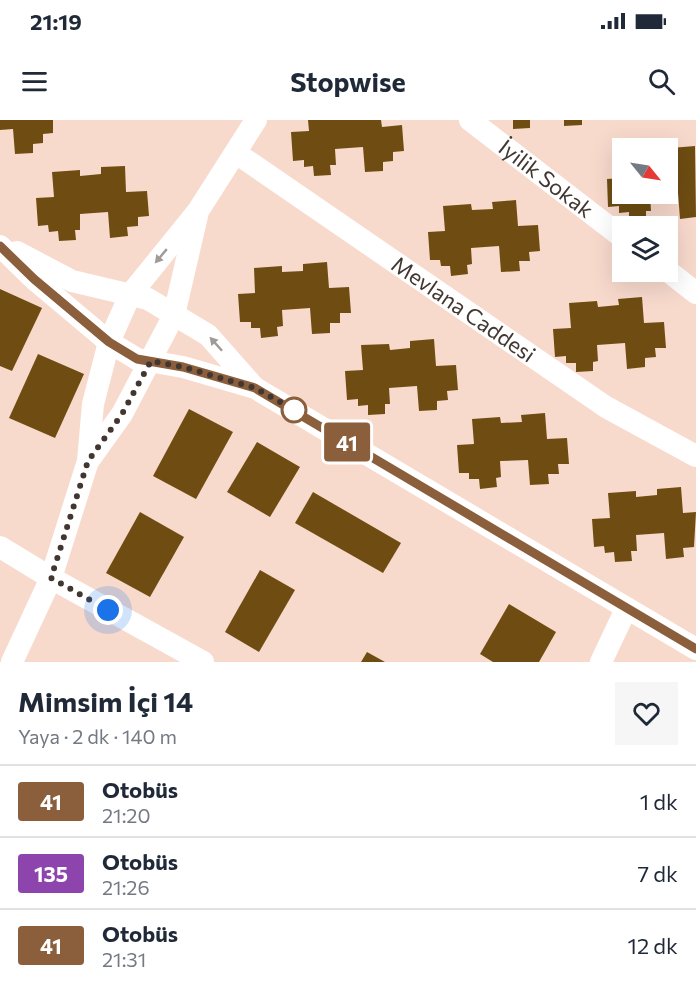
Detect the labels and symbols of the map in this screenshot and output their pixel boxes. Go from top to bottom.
street label: İyilik Sokak [494,133,599,223]
north arrow [612,138,678,204]
one-way arrow [155,248,168,264]
street label: Mevlana Caddesi [387,250,541,368]
one-way arrow [209,337,223,352]
unlabelled marker [281,397,307,423]
line badge: 41 [320,422,374,462]
your location [93,595,123,625]

